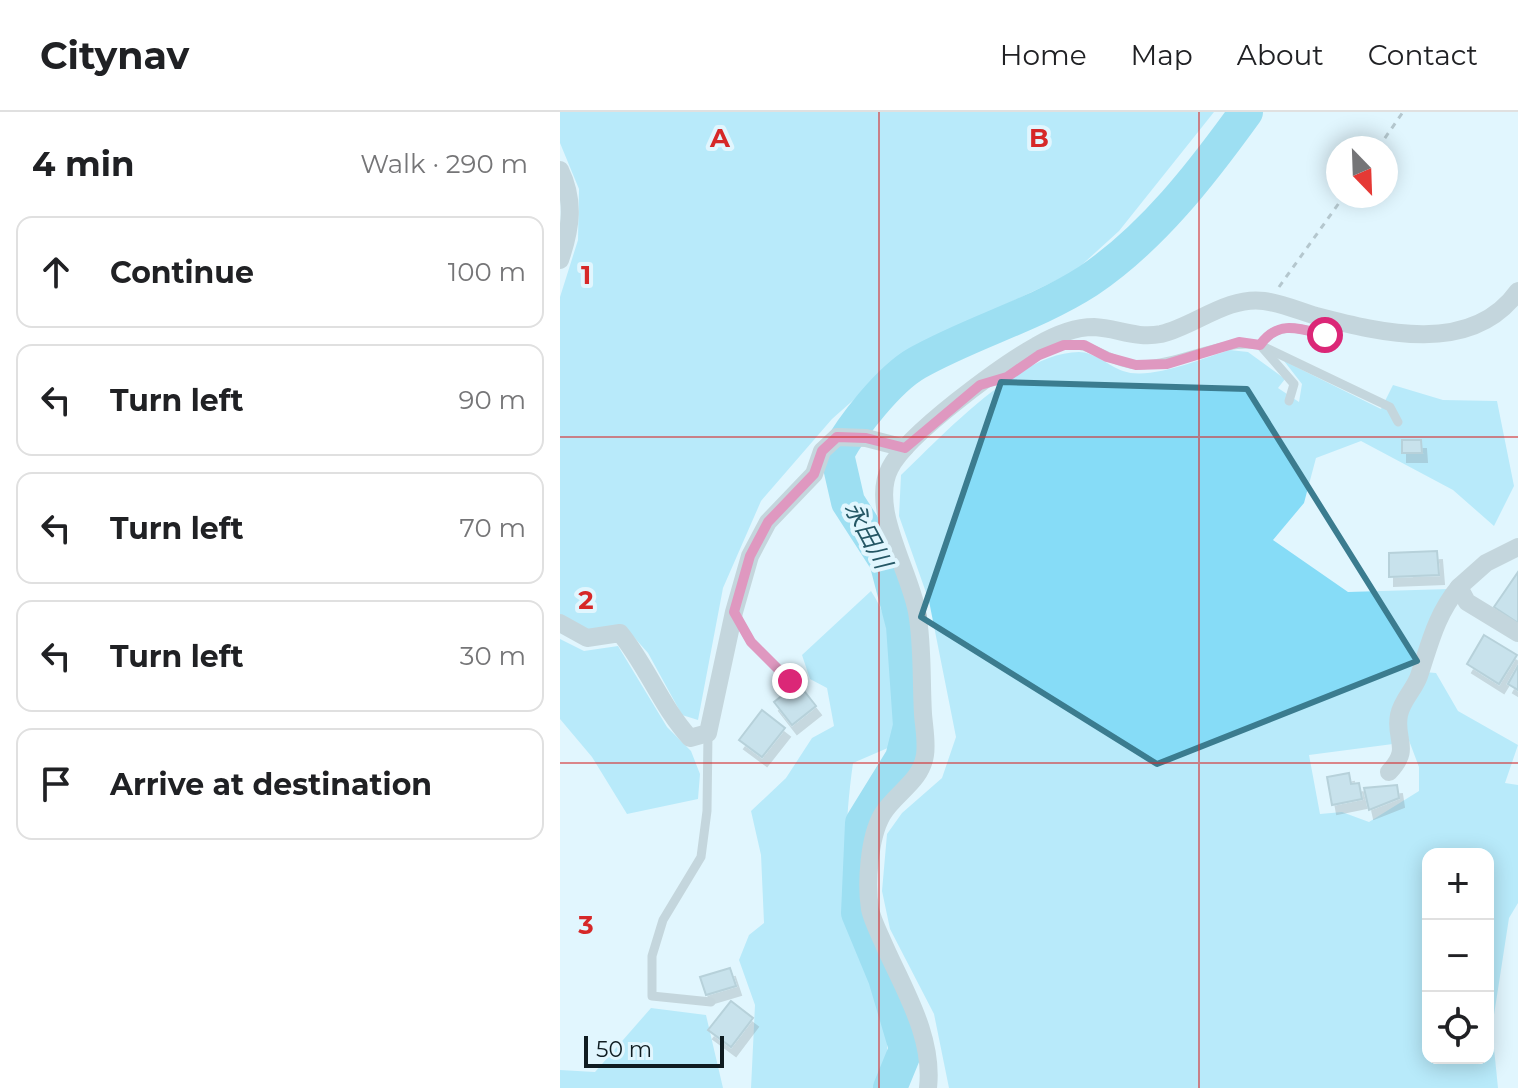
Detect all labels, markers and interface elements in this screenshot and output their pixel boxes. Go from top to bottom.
text: Citynav [40,32,189,79]
text: Home [1000,38,1087,72]
text: Map [1131,38,1193,72]
text: About [1237,38,1324,72]
text: Contact [1368,38,1478,72]
text: A [709,122,731,154]
text: B [1029,122,1049,154]
north arrow [1326,136,1398,208]
text: 4 min [32,143,134,185]
text: Walk · 290 m [360,148,528,180]
icon: ahead [34,250,78,294]
text: Continue [110,254,254,291]
text: 100 m [448,256,526,288]
text: 1 [581,259,591,291]
route start [1307,317,1343,353]
icon: left [34,378,78,422]
text: Turn left [110,382,243,419]
text: 90 m [459,384,526,416]
water label: 永田川 [839,496,900,576]
icon: left [34,506,78,550]
text: Turn left [110,510,243,547]
text: 70 m [460,512,526,544]
text: 2 [578,584,594,616]
icon: left [34,634,78,678]
text: Turn left [110,638,243,675]
text: 30 m [460,640,526,672]
route end [772,663,808,699]
icon: arrive [34,762,78,806]
text: Arrive at destination [110,766,432,803]
map controls [1422,848,1494,1064]
button: + [1422,848,1494,920]
text: 3 [577,909,594,941]
button: − [1422,920,1494,992]
button: locate [1422,992,1494,1064]
scale bar [584,1032,724,1068]
text: 50 m [596,1036,652,1063]

